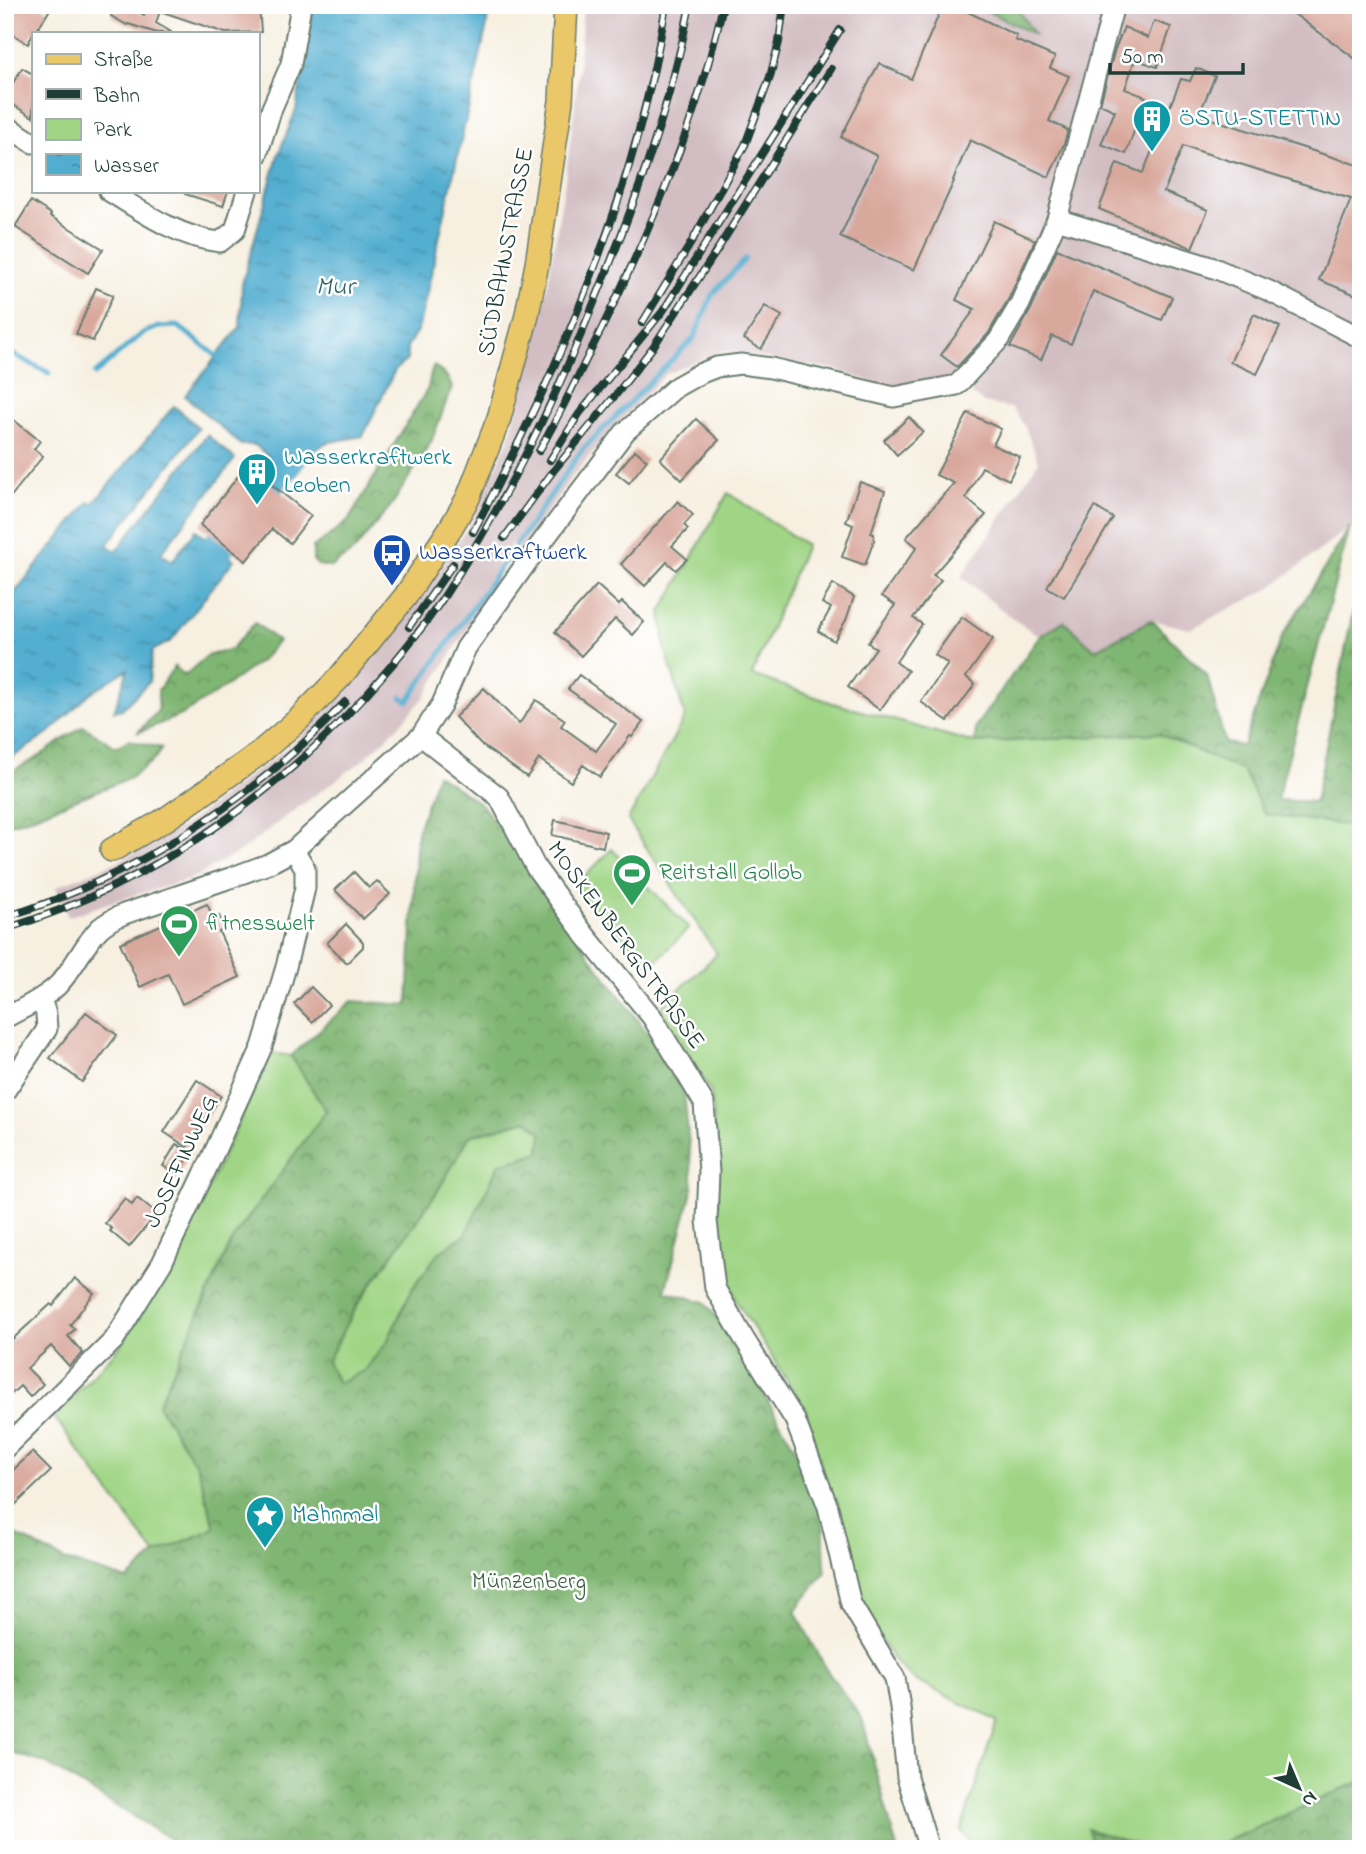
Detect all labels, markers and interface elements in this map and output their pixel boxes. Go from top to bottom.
legend [32,32,259,192]
scale bar [1110,32,1244,76]
text: 50 m [1121,43,1164,73]
text: Straße [94,46,153,76]
text: Bahn [93,82,140,112]
building icon: ÖSTU-STETTIN [1131,98,1173,153]
place label: ÖSTU-STETTIN [1179,102,1341,137]
text: Park [94,116,133,146]
street label: SÜDBAHNSTRASSE [470,145,544,359]
text: Wasser [94,152,159,182]
water label: Mur [316,269,357,307]
place label: Wasserkraftwerk Leoben [284,441,452,504]
building icon: Wasserkraftwerk Leoben [236,451,278,506]
bus stop icon: Wasserkraftwerk [371,532,413,587]
place label: Wasserkraftwerk [419,536,587,571]
street label: MOSKENBERGSTRASSE [537,835,713,1057]
sports icon: Reitstall Gollob [611,852,653,907]
place label: Reitstall Gollob [659,856,802,891]
sports icon: fitnesswelt [158,903,200,958]
place label: fitnesswelt [206,907,315,942]
street label: JOSEFINWEG [136,1090,228,1234]
place icon: Mahnmal [244,1494,286,1549]
place label: Mahnmal [292,1498,378,1533]
park label: Münzenberg [472,1565,586,1600]
north arrow [1264,1752,1334,1822]
text: N [1295,1784,1323,1813]

